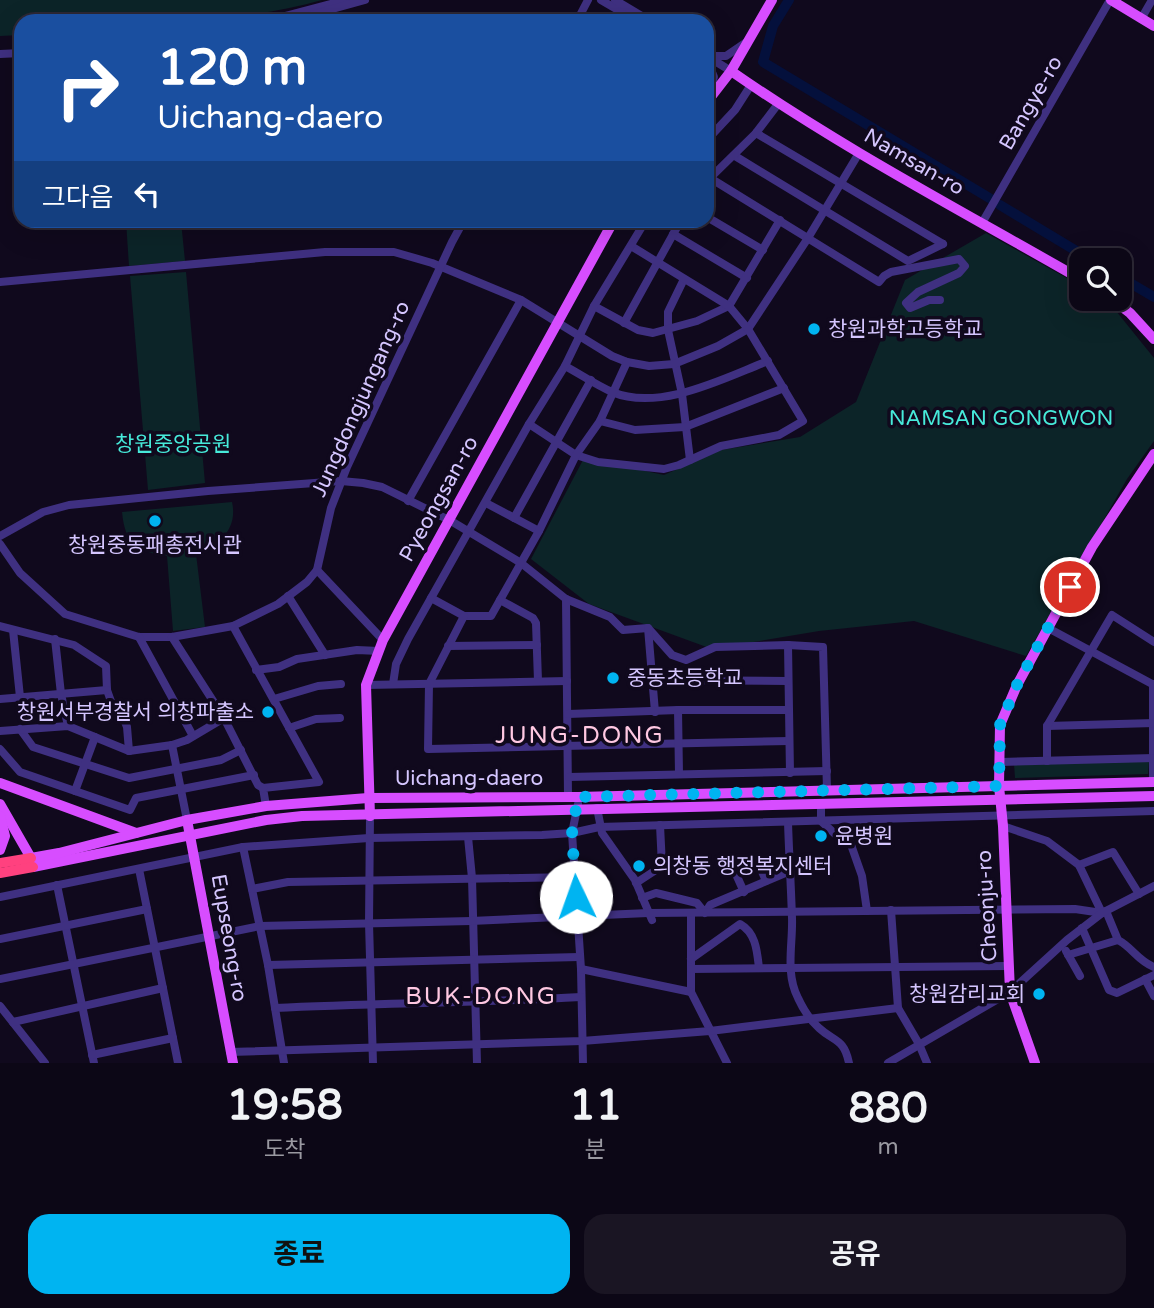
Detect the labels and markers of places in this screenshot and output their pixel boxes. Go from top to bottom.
place label: 창원과학고등학교 [828,317,983,342]
marker: 창원과학고등학교 [806,321,822,337]
marker: 창원중동패총전시관 [147,513,163,529]
place label: 창원중동패총전시관 [68,533,242,558]
pin [1040,557,1100,617]
place label: 중동초등학교 [627,666,743,691]
marker: 중동초등학교 [605,670,621,686]
place label: 창원서부경찰서 의창파출소 [17,700,254,725]
marker: 창원서부경찰서 의창파출소 [260,704,276,720]
place label: 윤병원 [835,824,893,849]
marker: 윤병원 [813,828,829,844]
place label: 의창동 행정복지센터 [653,854,832,879]
marker: 의창동 행정복지센터 [631,858,647,874]
place label: 창원감리교회 [909,982,1025,1007]
marker: 창원감리교회 [1031,986,1047,1002]

